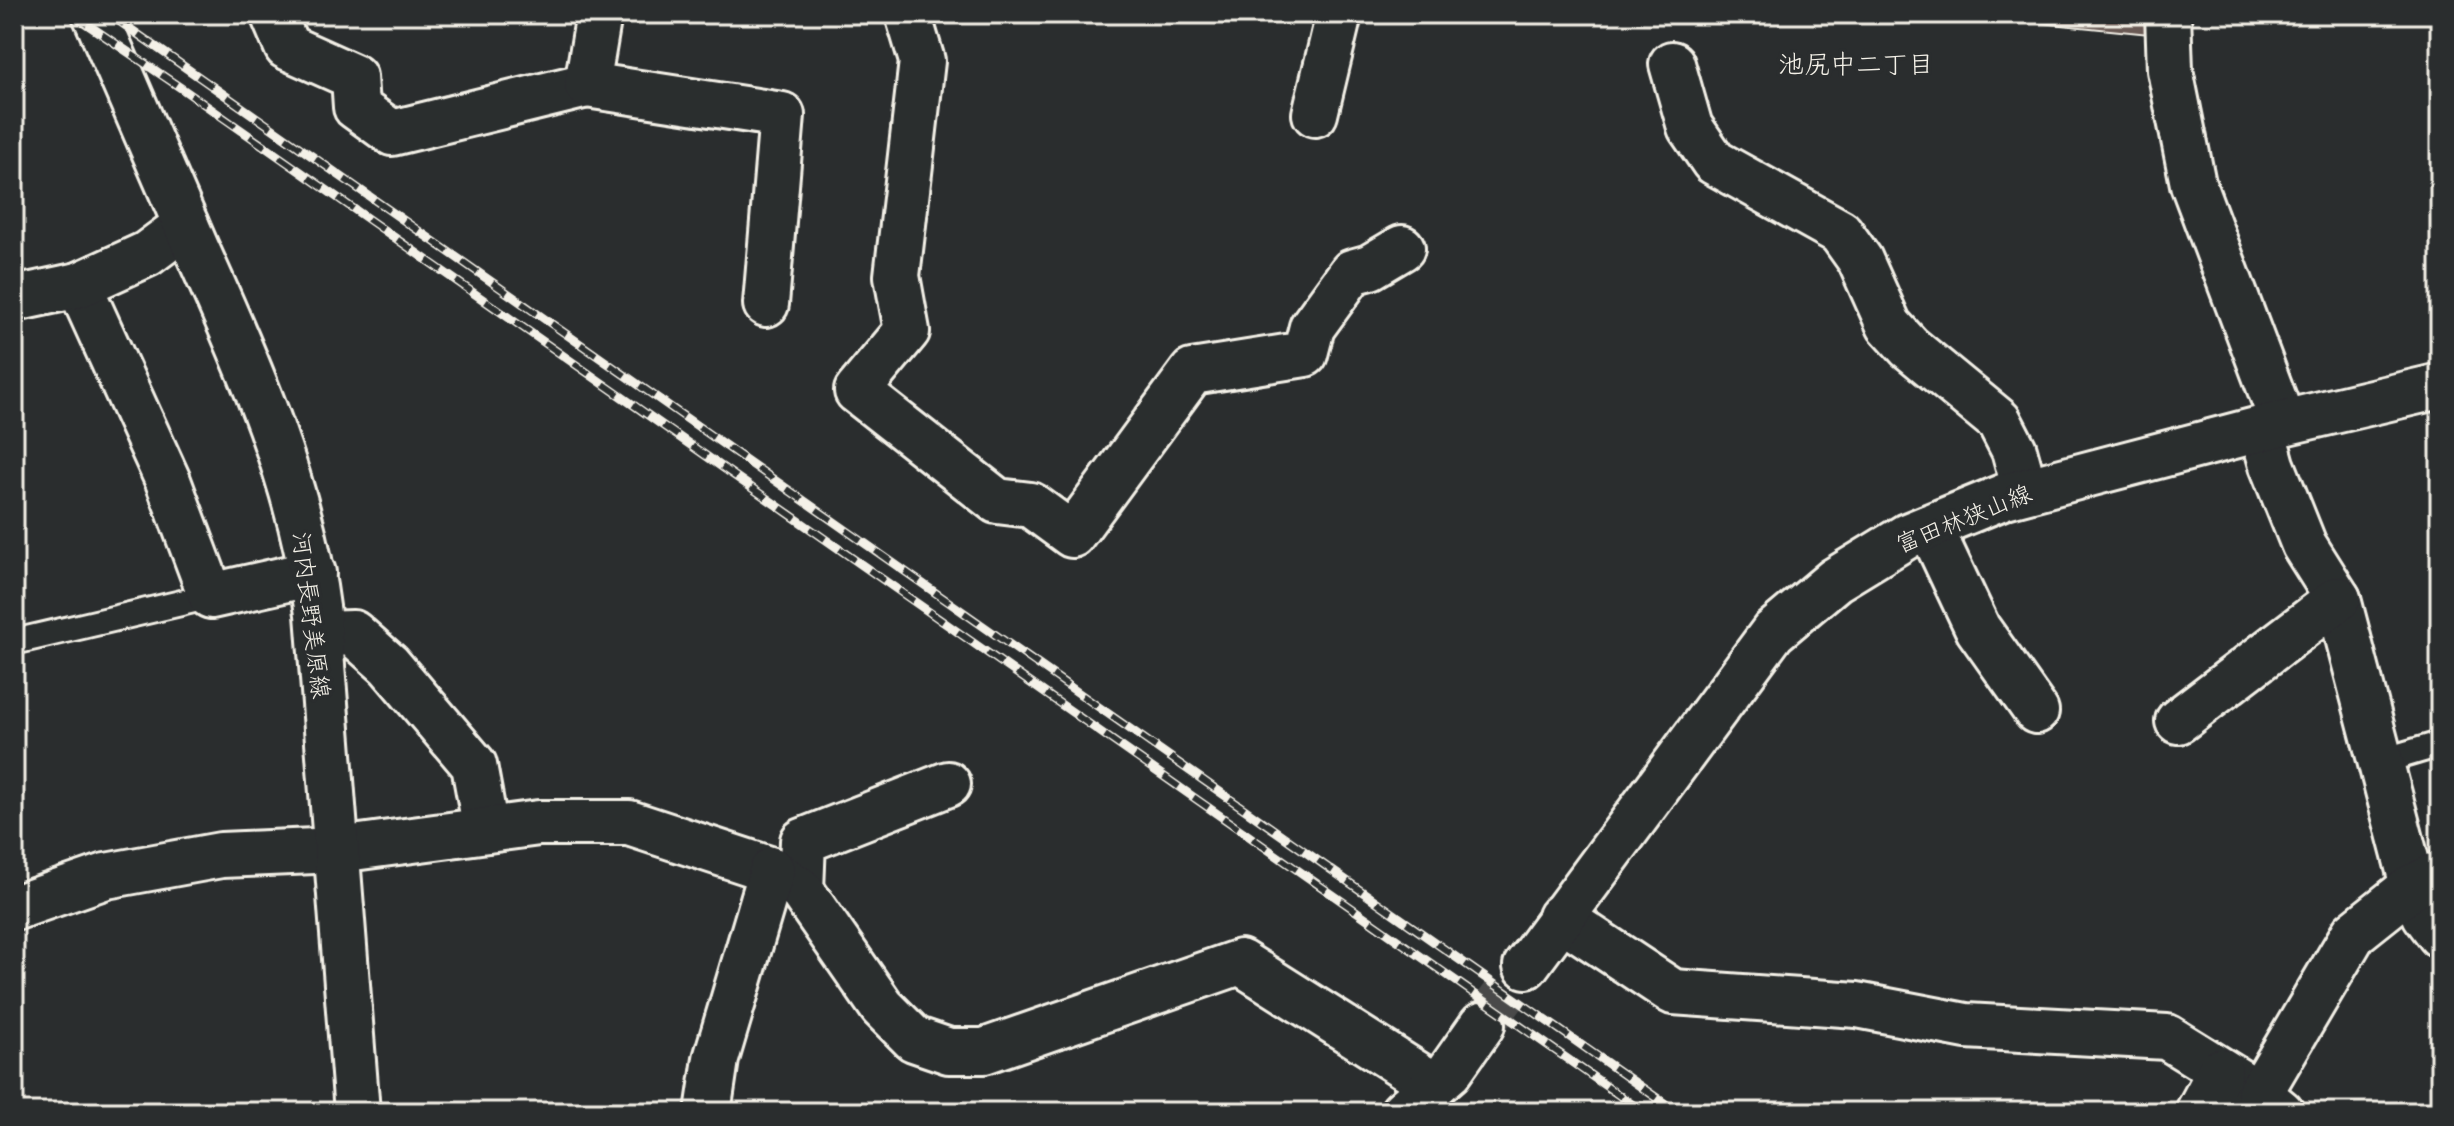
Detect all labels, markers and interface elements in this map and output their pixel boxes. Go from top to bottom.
district label: 池尻中二丁目 [1778,43,1934,82]
street label: 富田林狭山線 [1889,473,2037,561]
street label: 河内長野美原線 [285,529,341,701]

